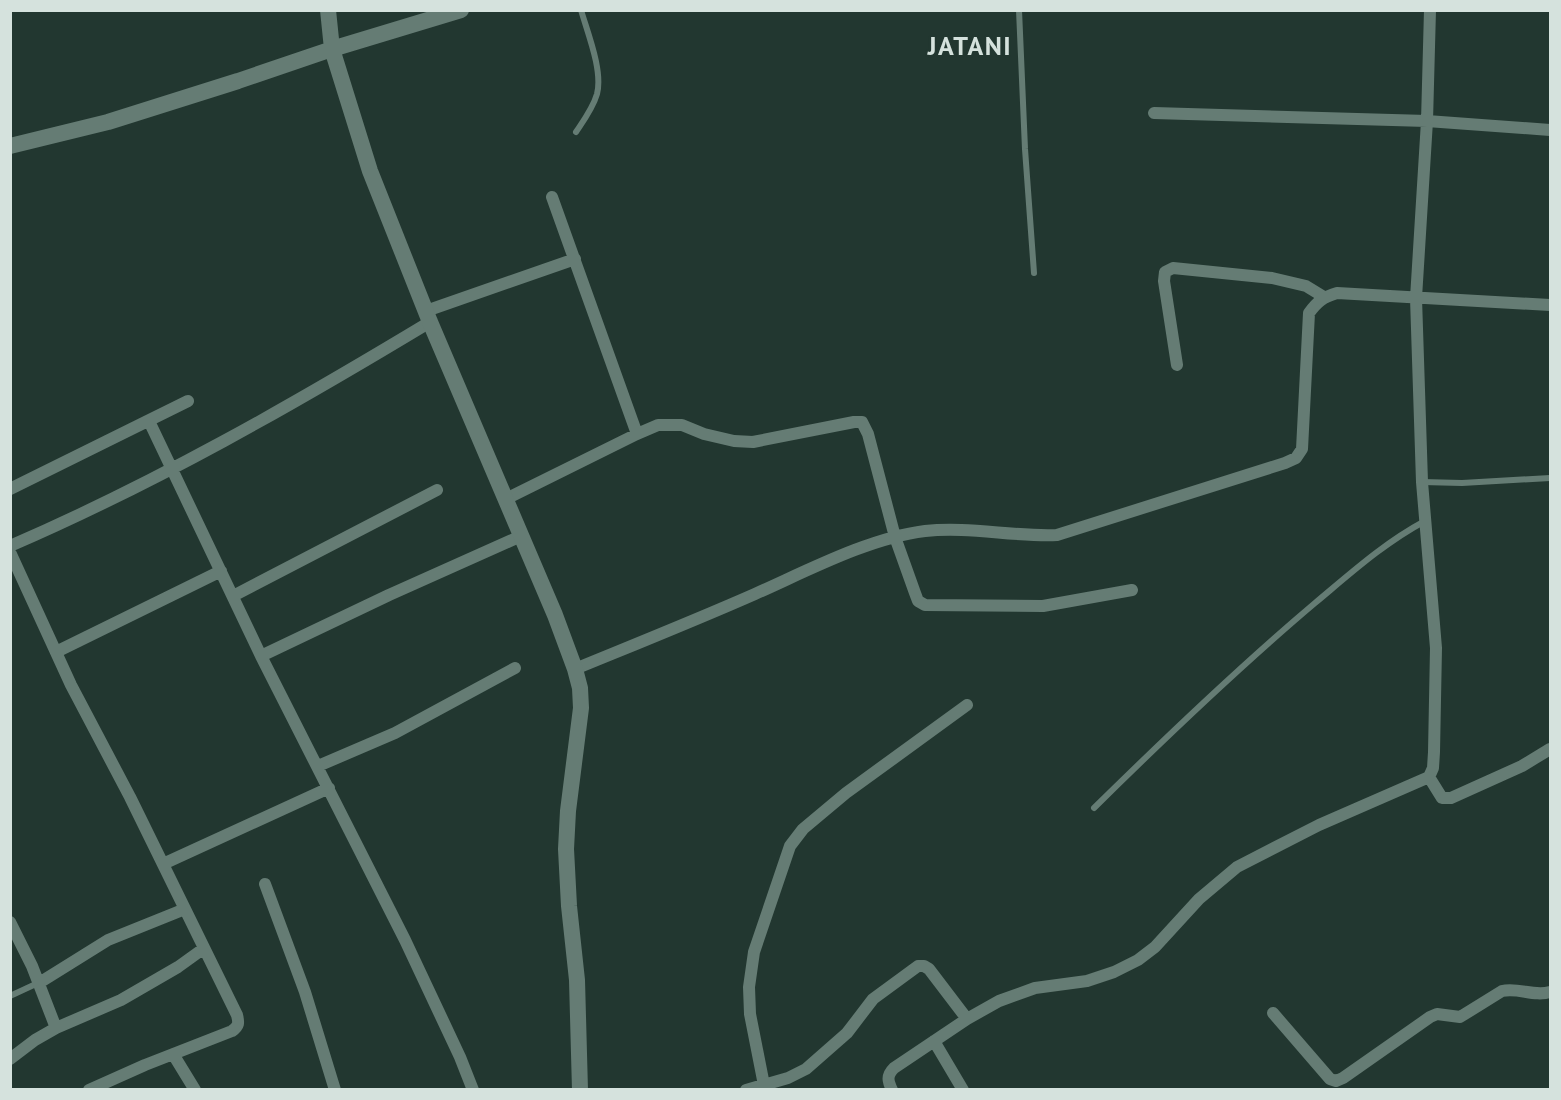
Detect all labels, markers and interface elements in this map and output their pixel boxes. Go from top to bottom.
district label: JATANI [927,29,1012,62]

